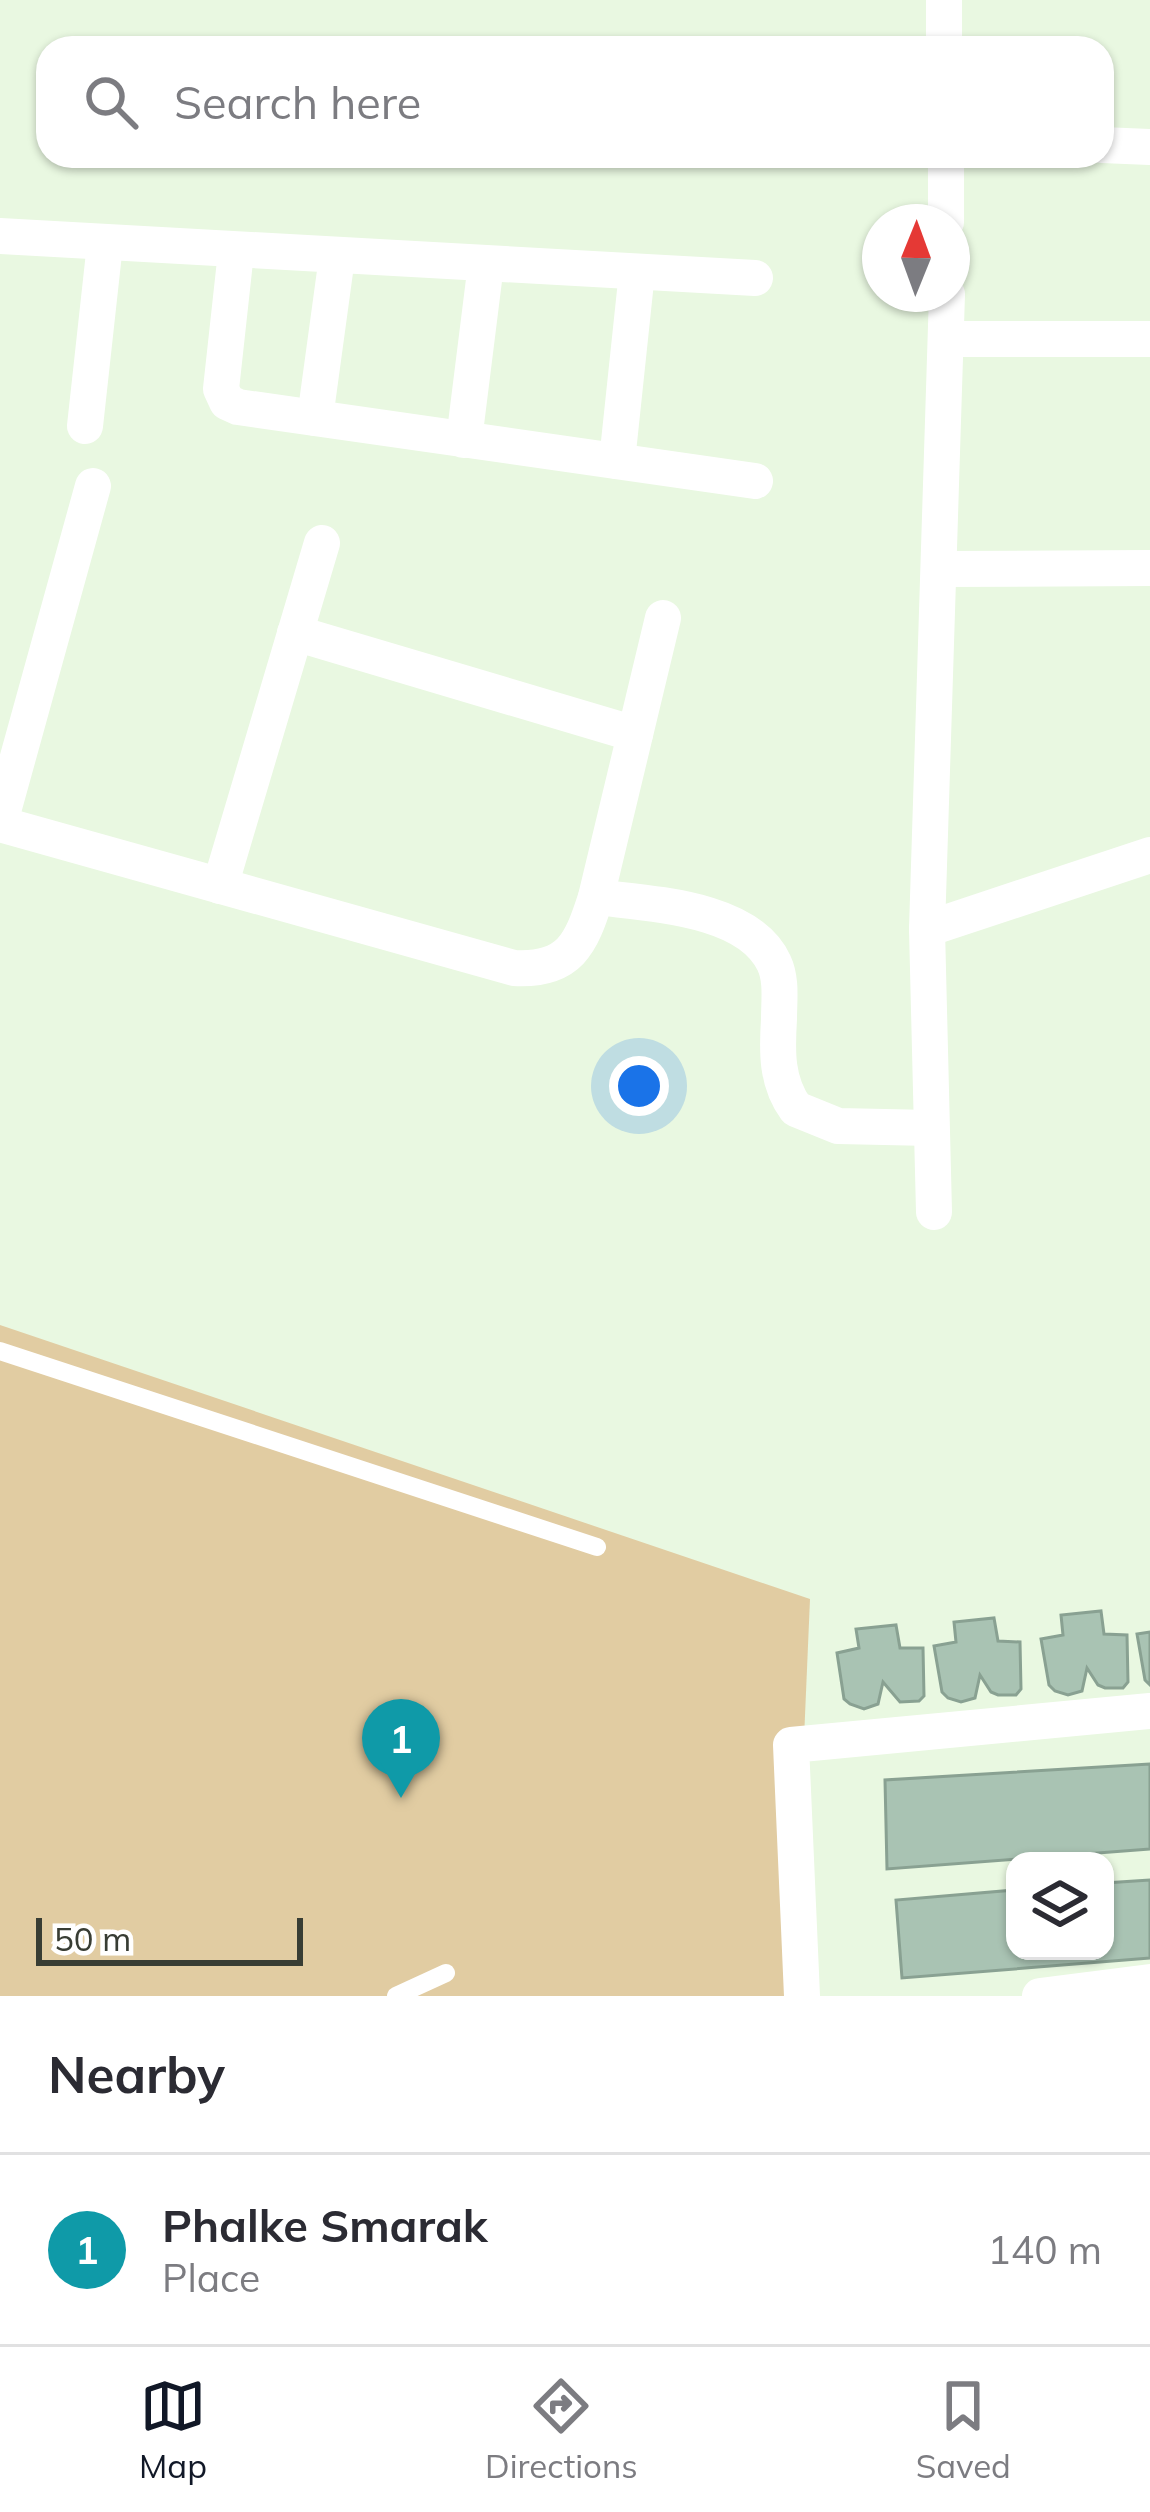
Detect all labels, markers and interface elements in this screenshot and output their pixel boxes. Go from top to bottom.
search box [36,36,1114,168]
icon: search [78,69,144,135]
text: Search here [174,74,421,130]
north arrow [862,204,970,312]
your location [609,1056,669,1116]
pin: 1 [362,1699,440,1798]
map controls [1006,1852,1114,1960]
button: layers [1006,1852,1114,1960]
scale bar [36,1912,303,1965]
text: 50 m [54,1918,131,1959]
text: Nearby [48,2042,225,2106]
text: Phalke Smarak [162,2197,488,2253]
text: 1 [75,2225,99,2274]
text: 140 m [987,2225,1102,2274]
text: Place [162,2253,260,2302]
tab: Map [139,2373,207,2486]
tab: Directions [485,2373,638,2486]
tab: Saved [916,2373,1011,2486]

